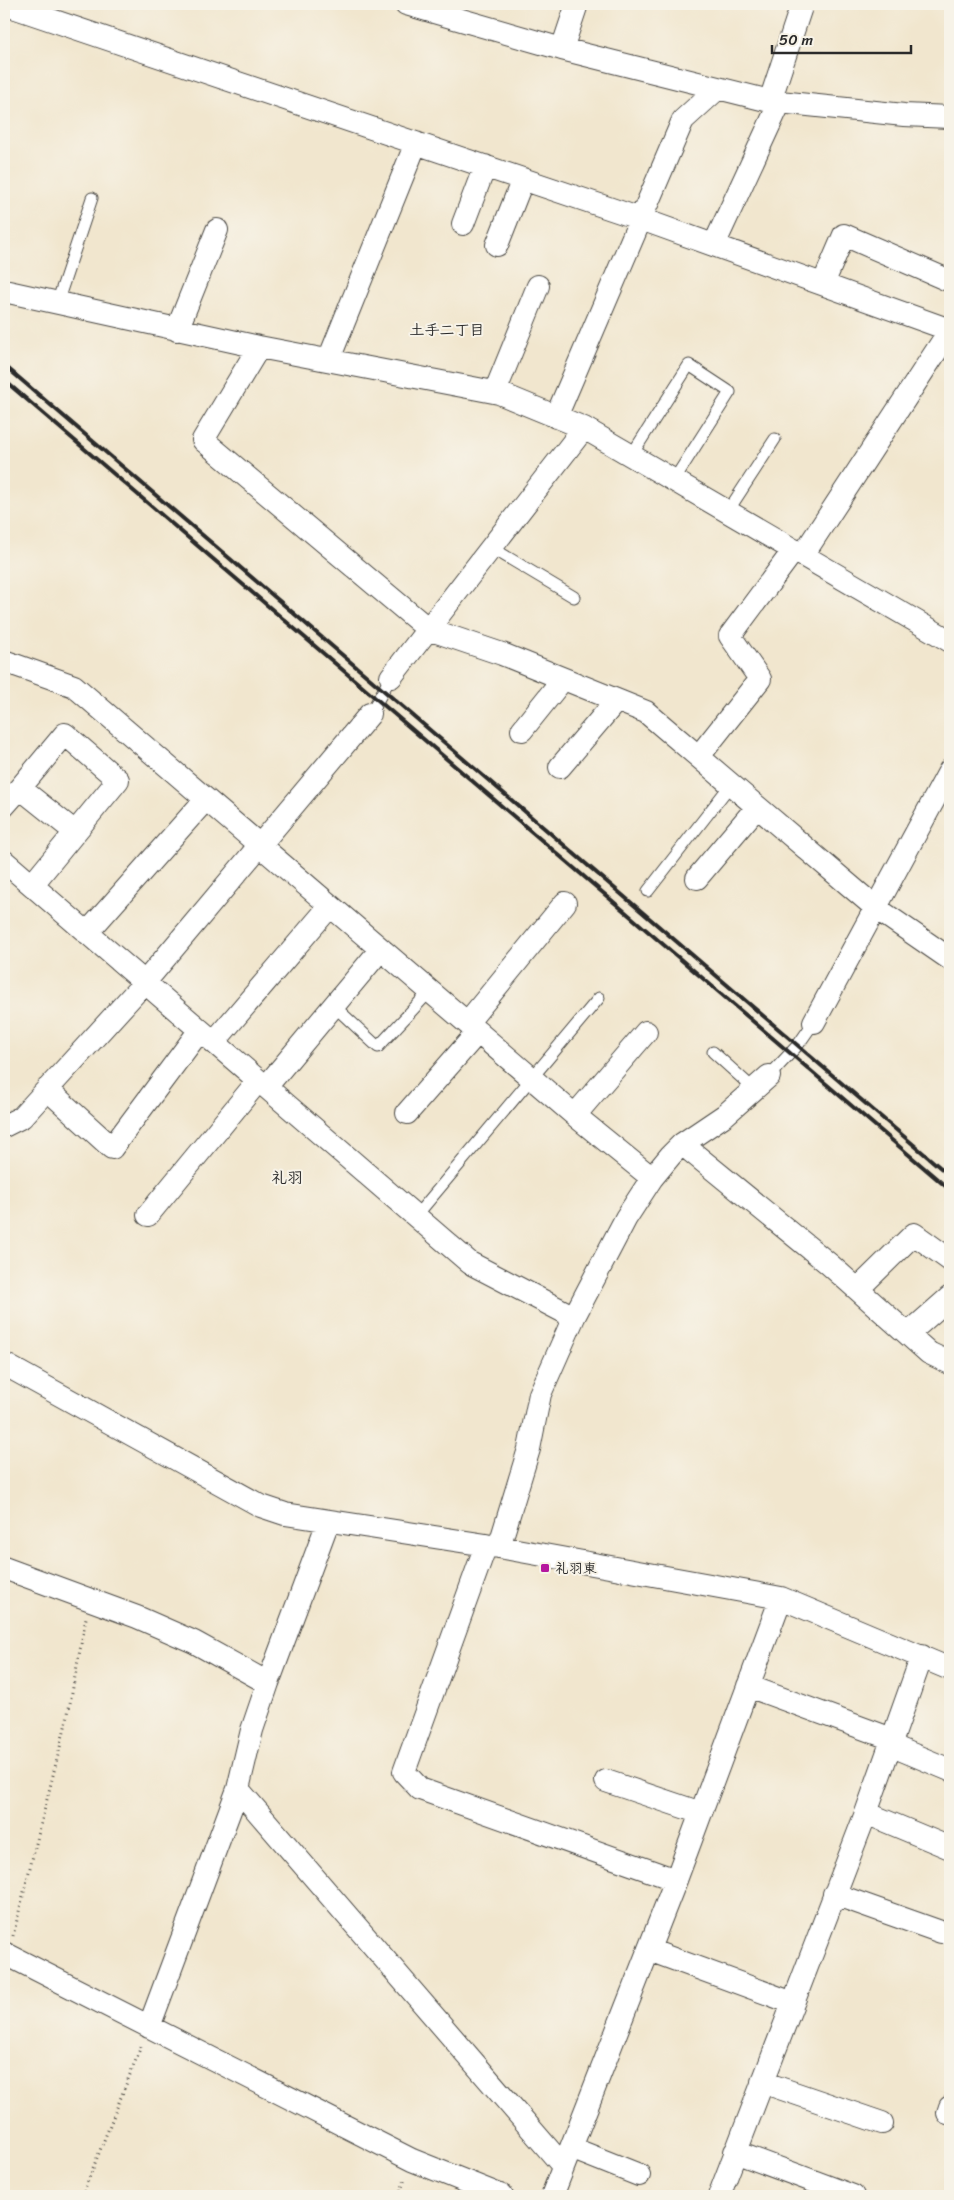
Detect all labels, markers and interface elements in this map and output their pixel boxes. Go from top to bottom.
scale bar [772,22,910,54]
text: 50 m [779,27,814,53]
district label: 土手二丁目 [409,317,485,343]
district label: 礼羽 [271,1163,303,1192]
place label: 礼羽東 [555,1556,597,1581]
marker: 礼羽東 [539,1562,551,1574]

